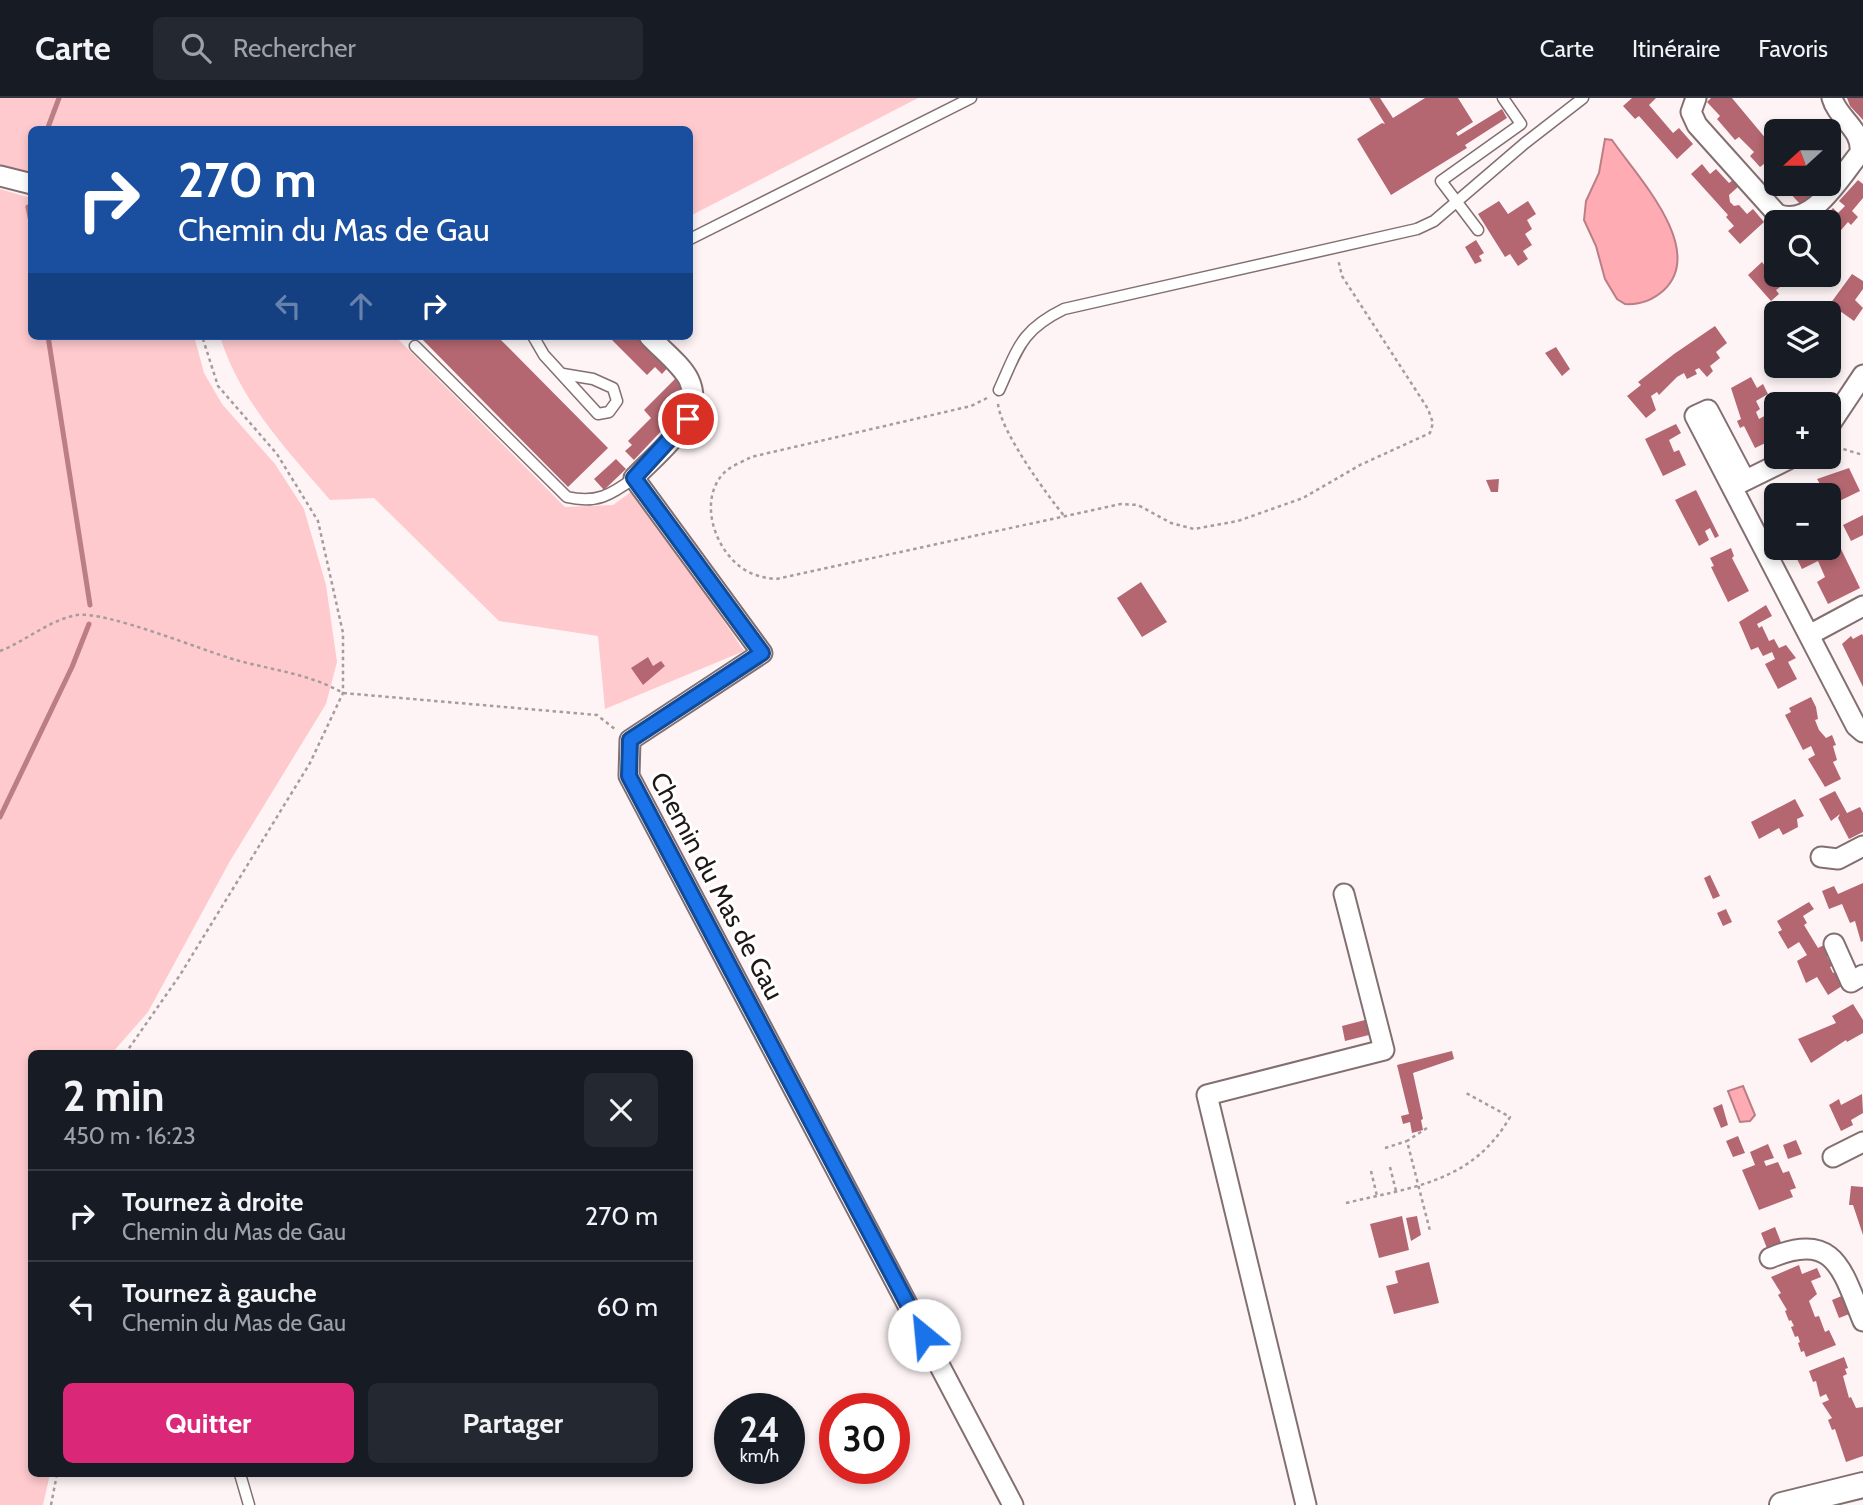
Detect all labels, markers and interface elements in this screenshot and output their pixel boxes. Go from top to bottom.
search box [153,17,643,80]
text: Carte [35,28,111,68]
icon: search [177,29,215,67]
text: Rechercher [233,32,356,64]
text: Carte [1540,34,1594,63]
text: Itinéraire [1632,34,1720,63]
text: Favoris [1758,34,1828,63]
north arrow [1764,119,1841,196]
map controls [1764,119,1841,560]
text: 270 m [178,150,317,209]
icon: right [63,154,154,245]
text: Chemin du Mas de Gau [178,210,490,249]
button: search [1764,210,1841,287]
icon: left [269,287,307,325]
icon: ahead [342,287,380,325]
icon: right [415,287,453,325]
button: layers [1764,301,1841,378]
pin [658,389,718,449]
button: + [1764,392,1841,469]
icon: arrive [669,400,707,438]
button: − [1764,483,1841,560]
street label: Chemin du Mas de Gau [643,767,791,1005]
text: 2 min [63,1070,164,1122]
button: close [584,1073,658,1147]
text: 450 m · 16:23 [63,1122,196,1150]
text: Tournez à droite [122,1186,304,1218]
icon: right [63,1197,101,1235]
text: 270 m [585,1200,658,1232]
text: Chemin du Mas de Gau [122,1218,346,1246]
text: Tournez à gauche [122,1277,317,1309]
icon: left [63,1288,101,1326]
text: 60 m [596,1291,658,1323]
position arrow [887,1298,961,1372]
text: Chemin du Mas de Gau [122,1309,346,1337]
button: Quitter [63,1383,354,1463]
button: Partager [368,1383,658,1463]
speed limit sign: 30 [819,1393,910,1484]
text: 24 [739,1408,780,1451]
text: km/h [740,1445,779,1467]

